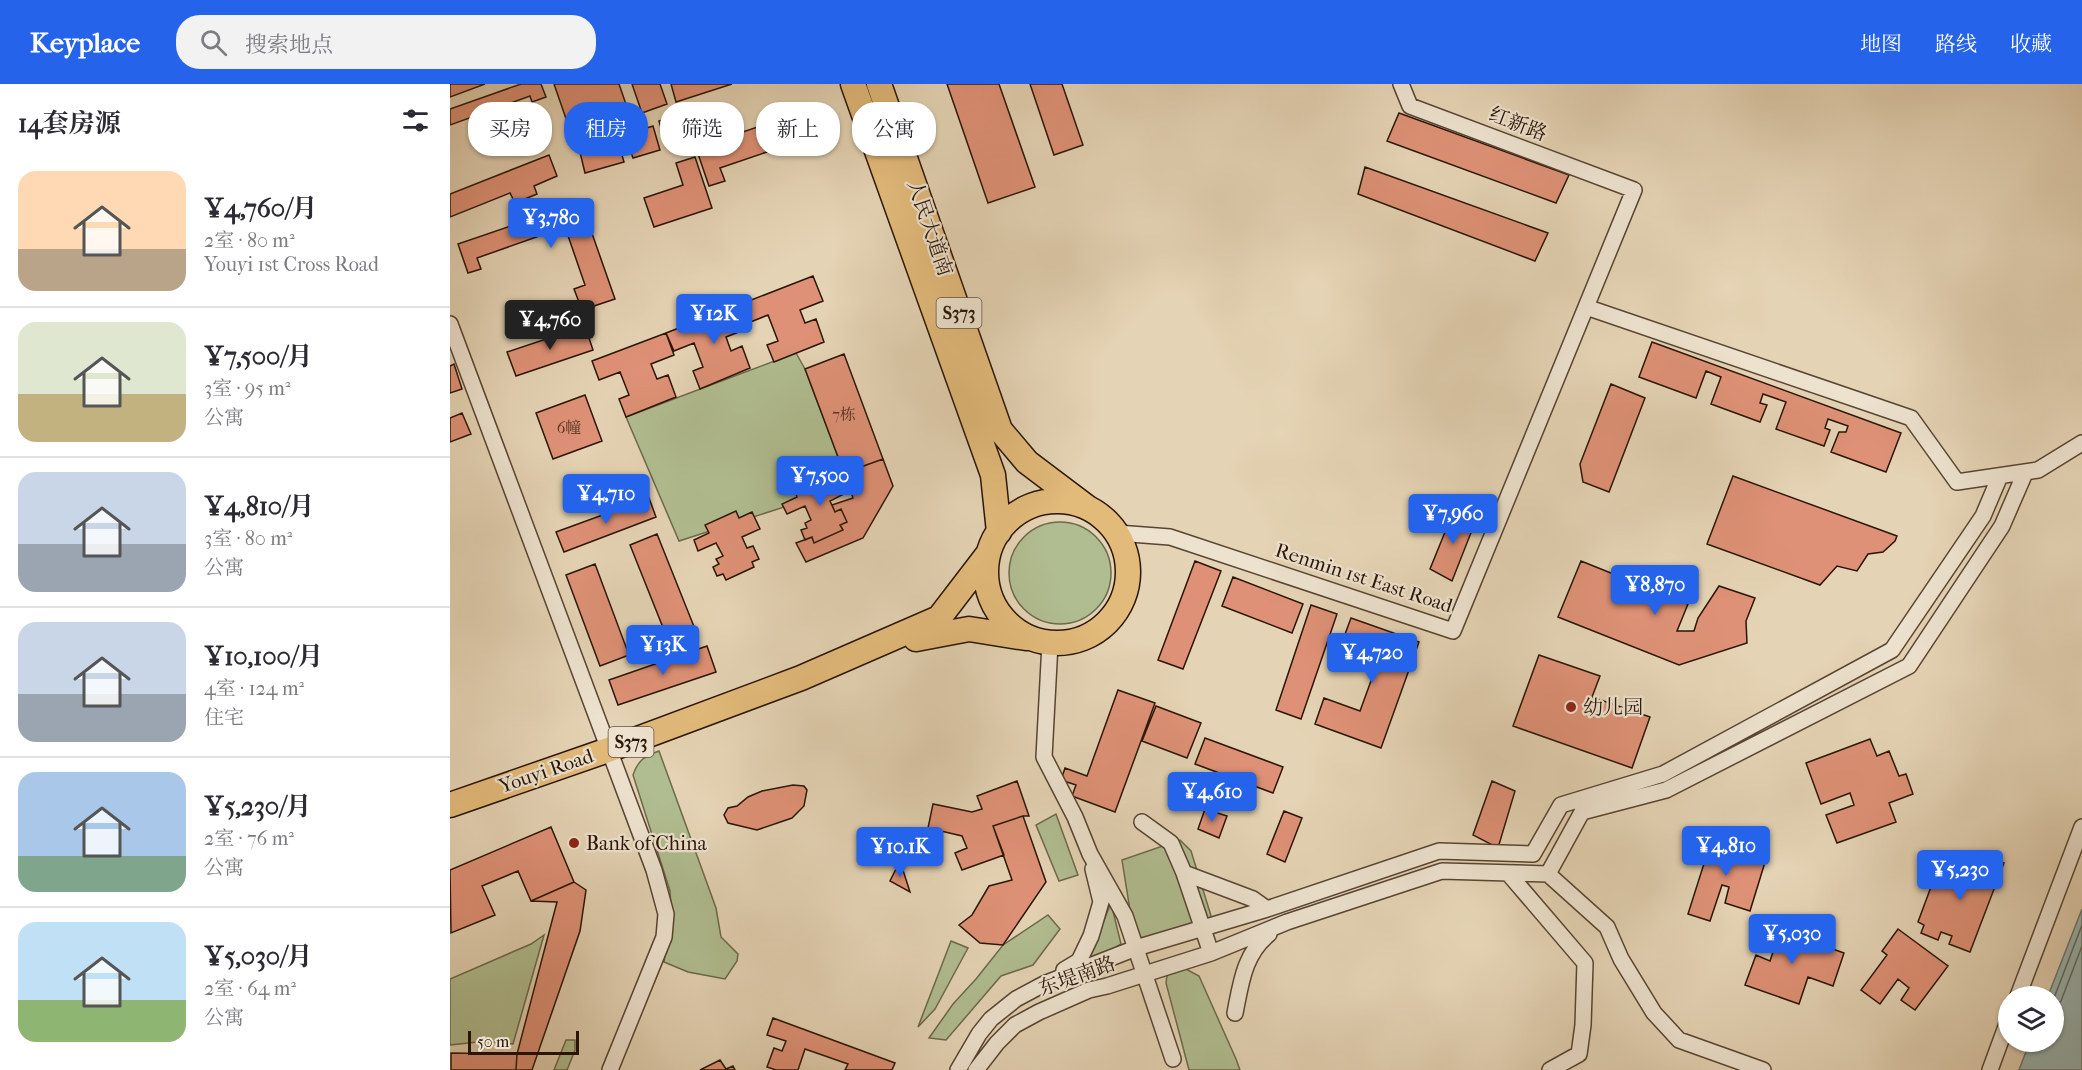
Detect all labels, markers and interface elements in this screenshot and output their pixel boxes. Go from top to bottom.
search box [176,15,596,69]
text: Keyplace [30,26,140,59]
icon: search [197,26,230,59]
text: 搜索地点 [245,32,333,58]
text: 地图 [1860,32,1902,56]
text: 路线 [1935,32,1977,56]
text: 收藏 [2010,32,2052,56]
chip: 买房 [468,102,552,156]
chip: 租房 [564,102,648,156]
chip: 筛选 [660,102,744,156]
chip: 新上 [756,102,840,156]
chip: 公寓 [852,102,936,156]
street label: 红新路 [1486,103,1550,145]
icon: filters [399,104,432,137]
text: 14套房源 [18,108,121,139]
street label: 人民大道南 [903,177,957,279]
text: ¥4,760/月 [204,193,318,224]
icon: home [66,195,138,267]
pin: ¥3,780 [502,198,600,249]
text: ¥3,780 [522,206,580,229]
text: 2室 · 80 m² [204,229,295,252]
text: Youyi 1st Cross Road [204,253,379,276]
pin: ¥12K [678,294,750,345]
road number: S373 [936,298,982,328]
pin: ¥4,760 [501,300,599,351]
text: ¥12K [690,302,738,325]
text: ¥4,760 [519,308,581,331]
text: ¥7,500/月 [204,341,313,372]
icon: home [66,346,138,418]
text: 3室 · 95 m² [204,377,291,400]
house number: 7栋 [832,405,856,424]
text: 公寓 [204,406,244,429]
house number: 6幢 [557,418,581,437]
pin: ¥7,500 [771,456,869,507]
text: ¥7,500 [791,464,849,487]
pin: ¥4,710 [557,474,655,525]
text: ¥4,710 [577,482,635,505]
text: ¥4,810/月 [204,491,315,522]
pin: ¥7,960 [1404,494,1502,545]
icon: home [66,496,138,568]
text: ¥7,960 [1423,502,1483,525]
text: 3室 · 80 m² [204,527,292,550]
street label: Renmin 1st East Road [1273,538,1457,618]
text: 公寓 [204,556,244,579]
pin: ¥8,870 [1606,565,1704,616]
text: ¥8,870 [1625,573,1685,596]
pin: ¥13K [627,625,699,676]
text: ¥13K [640,633,686,656]
pin: ¥4,720 [1323,633,1421,684]
text: ¥10,100/月 [204,641,323,672]
text: ¥4,720 [1341,641,1403,664]
icon: home [66,646,138,718]
text: 4室 · 124 m² [204,677,304,700]
place label: 幼儿园 [1583,696,1643,719]
marker: 幼儿园 [1564,700,1578,714]
text: 住宅 [204,706,244,729]
road number: S373 [608,727,654,757]
street label: Youyi Road [495,744,597,798]
pin: ¥4,610 [1163,772,1261,823]
text: ¥4,610 [1182,780,1242,803]
text: ¥5,230/月 [204,791,312,822]
icon: home [66,796,138,868]
pin: ¥4,810 [1677,826,1775,877]
text: 2室 · 76 m² [204,827,294,850]
pin: ¥10.1K [851,827,949,878]
place label: Bank of China [586,832,708,855]
text: ¥4,810 [1696,834,1756,857]
text: ¥10.1K [870,835,930,858]
marker: Bank of China [567,836,581,850]
pin: ¥5,230 [1911,850,2009,901]
text: 公寓 [204,856,244,879]
text: ¥5,230 [1931,858,1989,881]
pin: ¥5,030 [1743,914,1841,965]
text: ¥5,030 [1763,922,1821,945]
text: ¥5,030/月 [204,941,313,972]
icon: home [66,946,138,1018]
street label: 东堤南路 [1035,952,1119,1000]
text: 2室 · 64 m² [204,977,296,1000]
map controls [1998,986,2064,1052]
button: layers [1998,986,2064,1052]
text: 公寓 [204,1006,244,1029]
scale bar [468,1028,579,1056]
text: 50 m [477,1032,509,1051]

